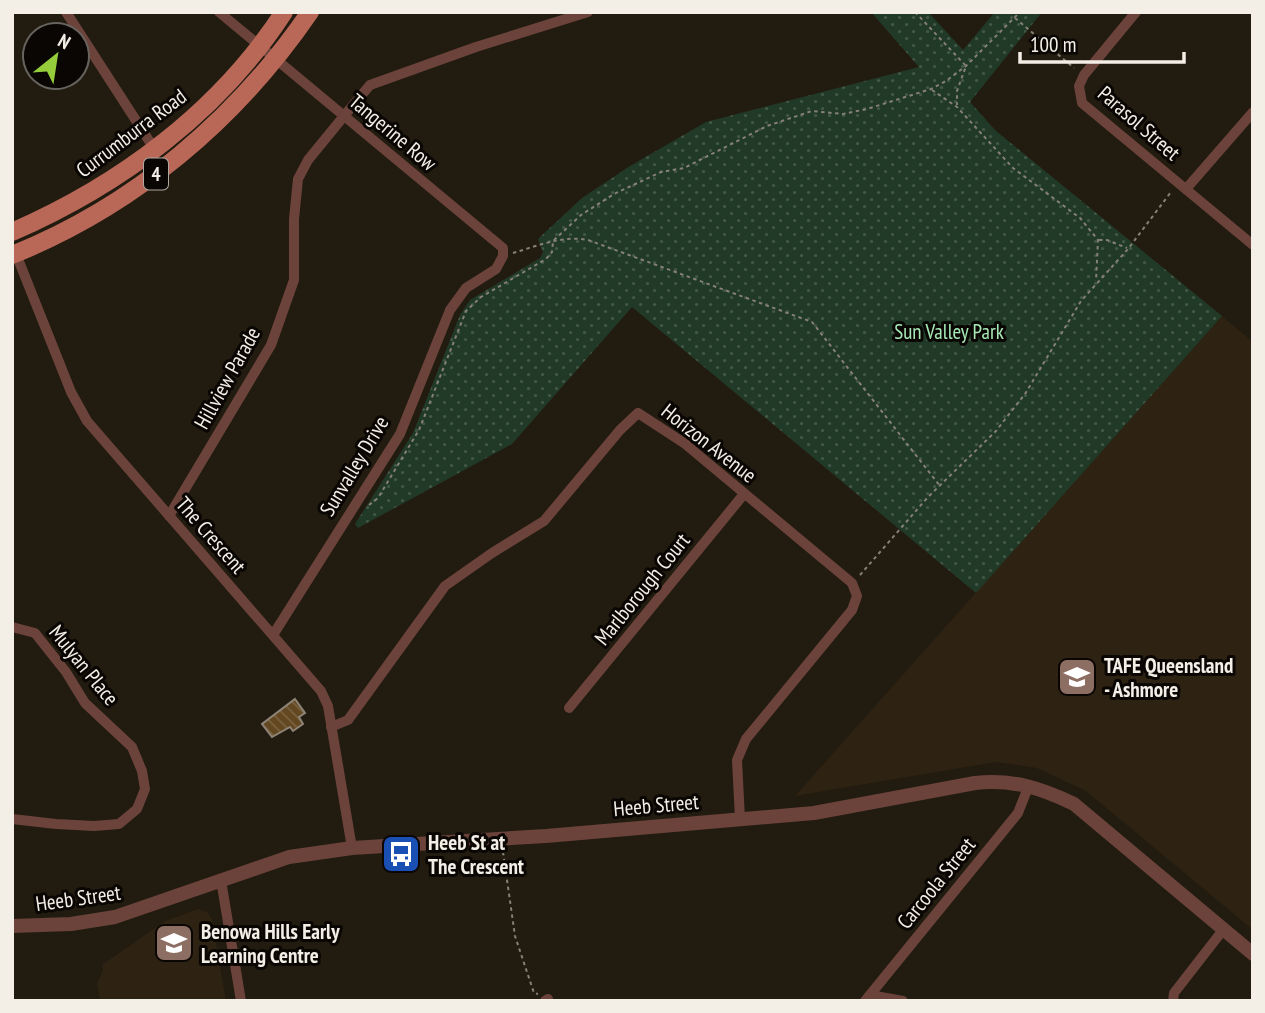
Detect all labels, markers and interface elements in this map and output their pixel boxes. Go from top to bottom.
north arrow [21,21,91,91]
scale bar [1020,21,1184,65]
text: N [54,28,75,54]
text: 100 m [1030,31,1076,58]
street label: Parasol Street [1092,80,1186,166]
street label: Currumburra Road [70,83,192,183]
street label: Tangerine Row [344,88,443,177]
road number: 4 [144,158,168,190]
park label: Sun Valley Park [894,318,1004,345]
street label: Hillview Parade [188,322,266,434]
street label: Horizon Avenue [656,398,762,488]
street label: Sunvalley Drive [314,411,394,521]
street label: The Crescent [170,491,252,579]
street label: Marlborough Court [589,527,696,651]
street label: Mulyan Place [43,619,125,711]
place label: TAFE Queensland - Ashmore [1104,652,1233,703]
school or university icon: TAFE Queensland - Ashmore [1056,656,1098,698]
street label: Heeb Street [612,788,700,822]
place label: Heeb St at The Crescent [428,829,524,880]
street label: Carcoola Street [891,832,981,934]
bus stop icon: Heeb St at The Crescent [380,833,422,875]
street label: Heeb Street [34,879,122,917]
place label: Benowa Hills Early Learning Centre [201,918,340,969]
school or university icon: Benowa Hills Early Learning Centre [153,922,195,964]

